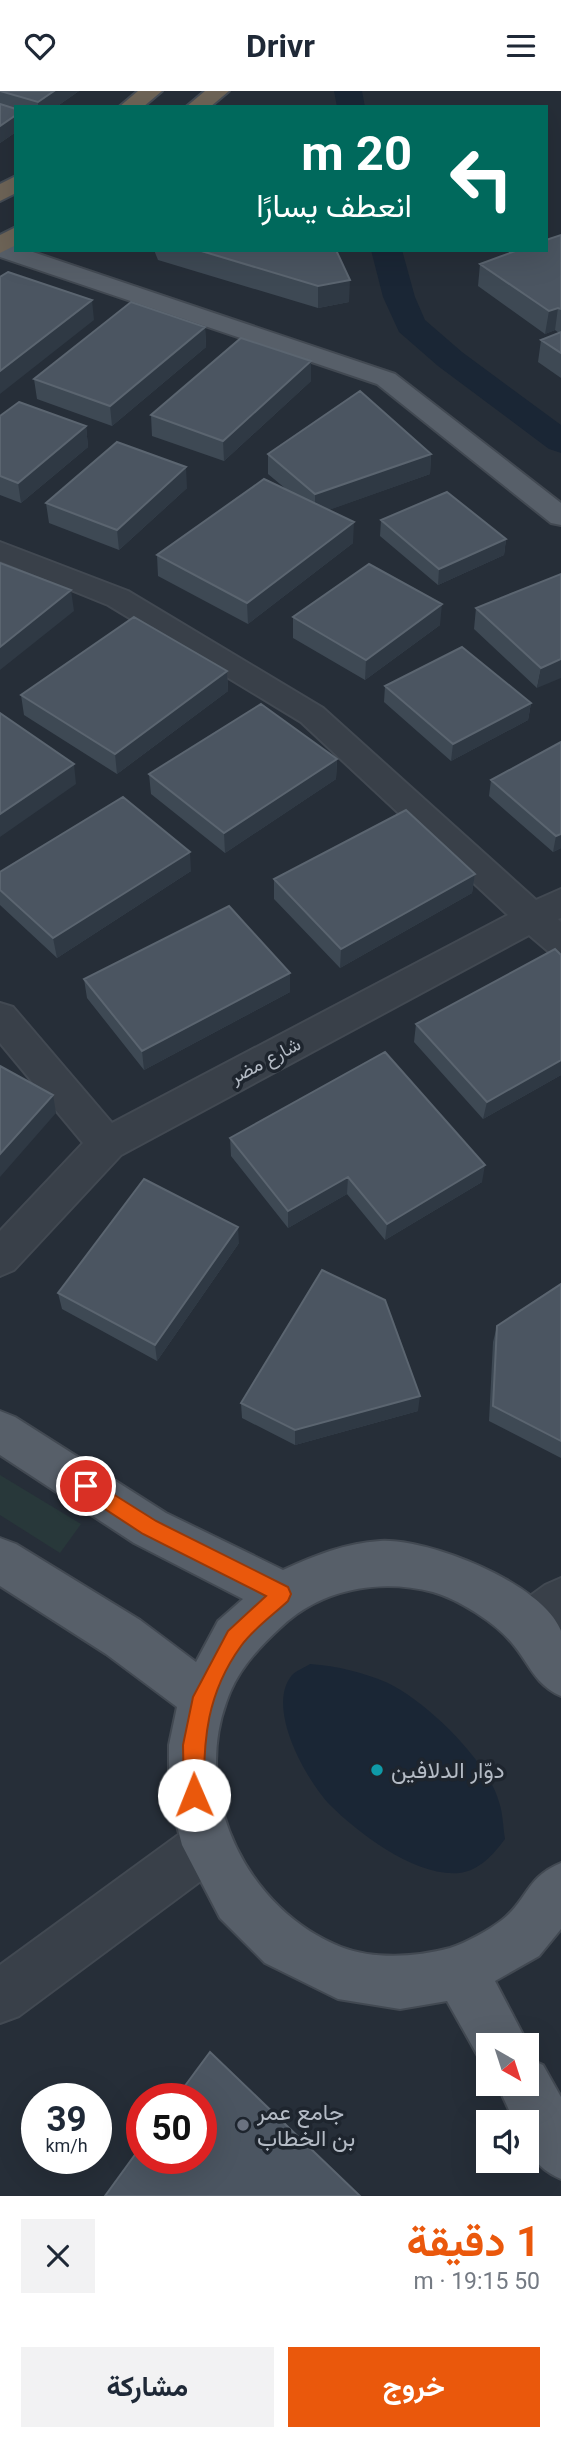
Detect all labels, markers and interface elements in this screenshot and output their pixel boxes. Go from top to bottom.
icon: heart [21,27,59,65]
text: Drivr [246,27,315,65]
icon: menu [502,27,540,65]
text: 20 m [301,125,412,182]
icon: left [436,133,527,224]
text: انعطف يسارًا [256,187,412,225]
street label: شارع مضر [225,1032,305,1090]
pin [56,1456,116,1516]
icon: arrive [67,1467,105,1505]
place label: دوّار الدلافين [391,1757,505,1785]
position arrow [157,1758,231,1832]
marker: دوّار الدلافين [369,1762,385,1778]
north arrow [476,2033,539,2097]
map controls [476,2033,539,2173]
speed limit sign: 50 [126,2083,217,2174]
text: 39 [46,2099,87,2140]
place label: جامع عمر بن الخطاب [256,2099,355,2152]
button: sound [476,2110,539,2173]
marker: جامع عمر بن الخطاب [235,2117,251,2133]
text: km/h [45,2135,88,2156]
text: 1 دقيقة [406,2217,540,2266]
button: close [21,2219,95,2293]
text: 50 m · 19:15 [414,2268,540,2295]
button: مشاركة [21,2347,274,2427]
button: خروج [288,2347,540,2427]

